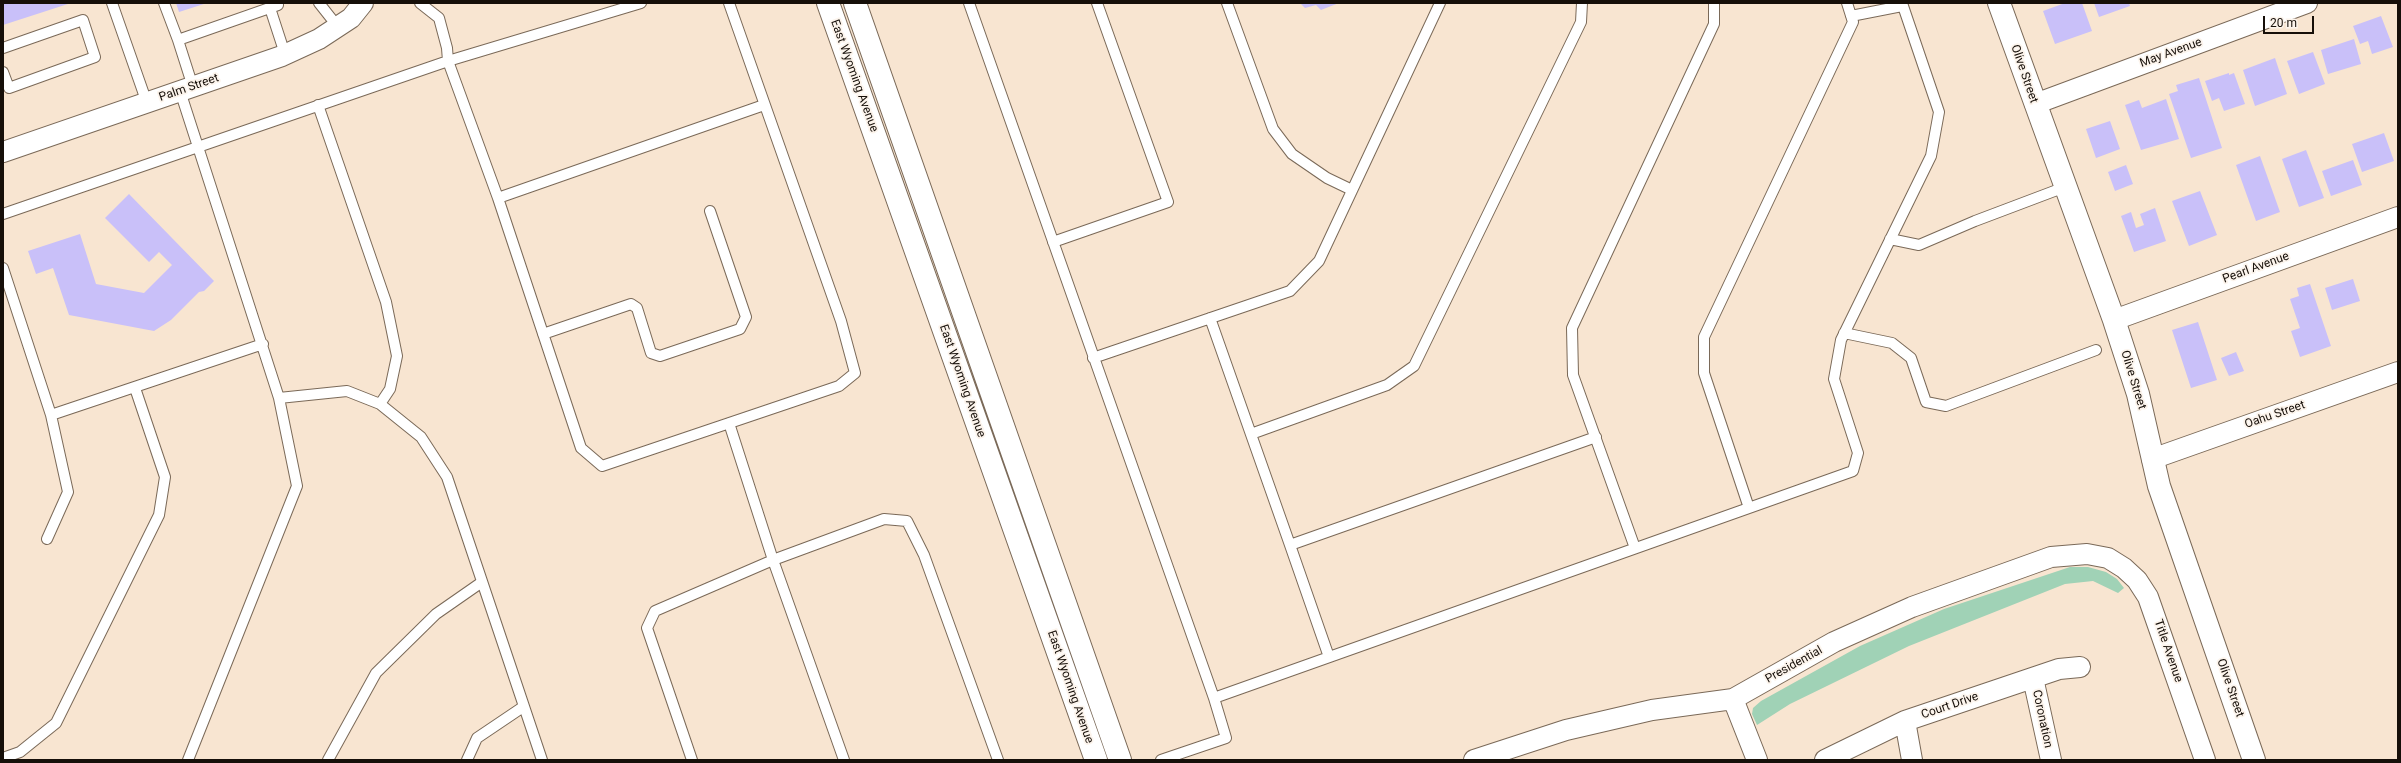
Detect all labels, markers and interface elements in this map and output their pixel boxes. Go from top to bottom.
scale bar [2265,8,2316,34]
text: 20 m [2270,16,2297,30]
street label: East Wyoming Avenue [827,18,881,134]
street label: May Avenue [2138,35,2204,71]
street label: Olive Street [2007,43,2041,105]
street label: Palm Street [157,71,221,105]
street label: Pearl Avenue [2221,249,2291,287]
street label: East Wyoming Avenue [936,323,988,439]
street label: Olive Street [2117,349,2149,411]
street label: Oahu Street [2243,398,2307,432]
street label: Title Avenue [2151,618,2185,684]
street label: East Wyoming Avenue [1044,629,1096,745]
street label: Presidential [1763,643,1825,687]
street label: Olive Street [2213,657,2247,719]
street label: Coronation [2029,689,2055,749]
street label: Court Drive [1920,690,1980,722]

